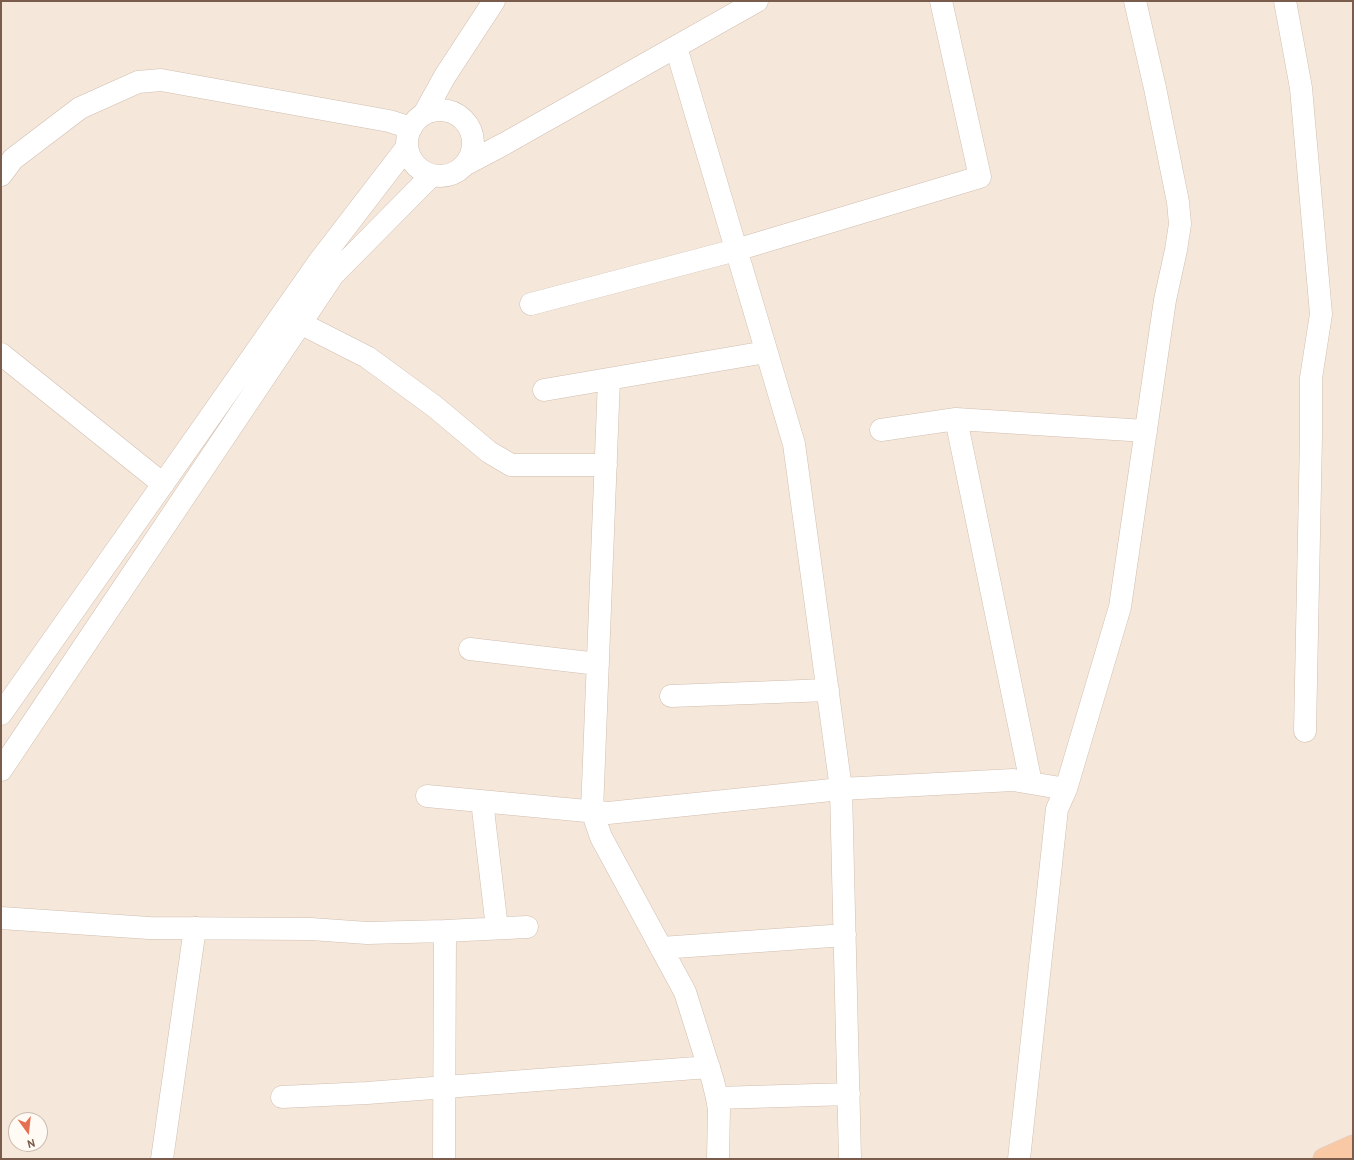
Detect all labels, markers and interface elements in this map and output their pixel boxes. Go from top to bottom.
north arrow [8,1112,48,1152]
text: N [25,1135,36,1150]

